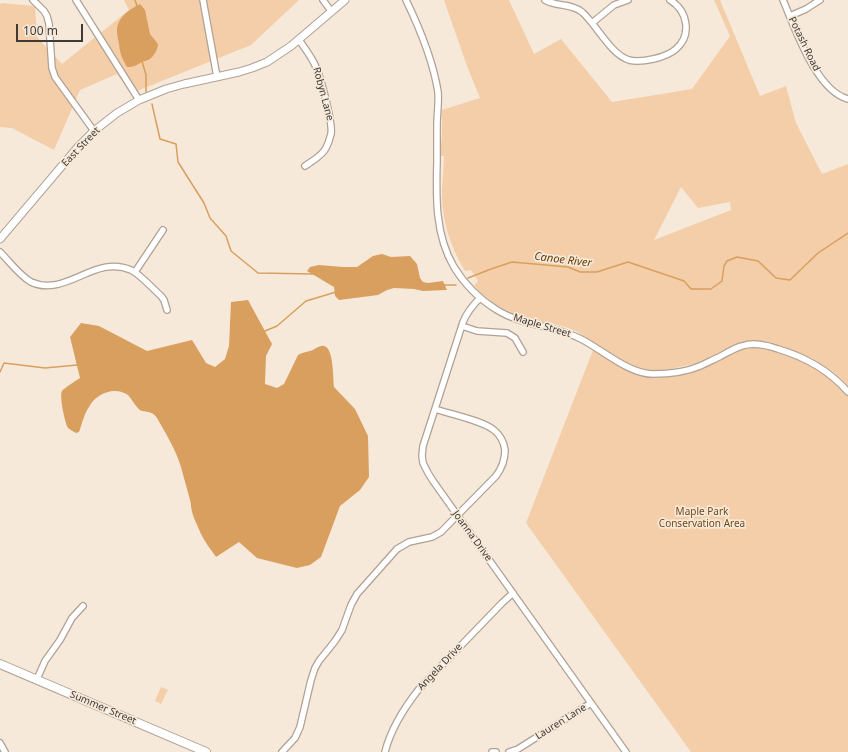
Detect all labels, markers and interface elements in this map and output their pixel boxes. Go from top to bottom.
street label: Potash Road [786,15,822,73]
scale bar [18,16,85,42]
text: 100 m [23,22,58,39]
street label: Robyn Lane [310,66,336,122]
street label: East Street [59,125,103,169]
water label: Canoe River [534,250,592,270]
street label: Maple Street [512,312,572,340]
park label: Maple Park Conservation Area [659,506,745,530]
street label: Joanna Drive [450,508,494,564]
street label: Angela Drive [415,641,465,693]
street label: Summer Street [68,689,138,727]
street label: Lauren Lane [533,702,589,742]

